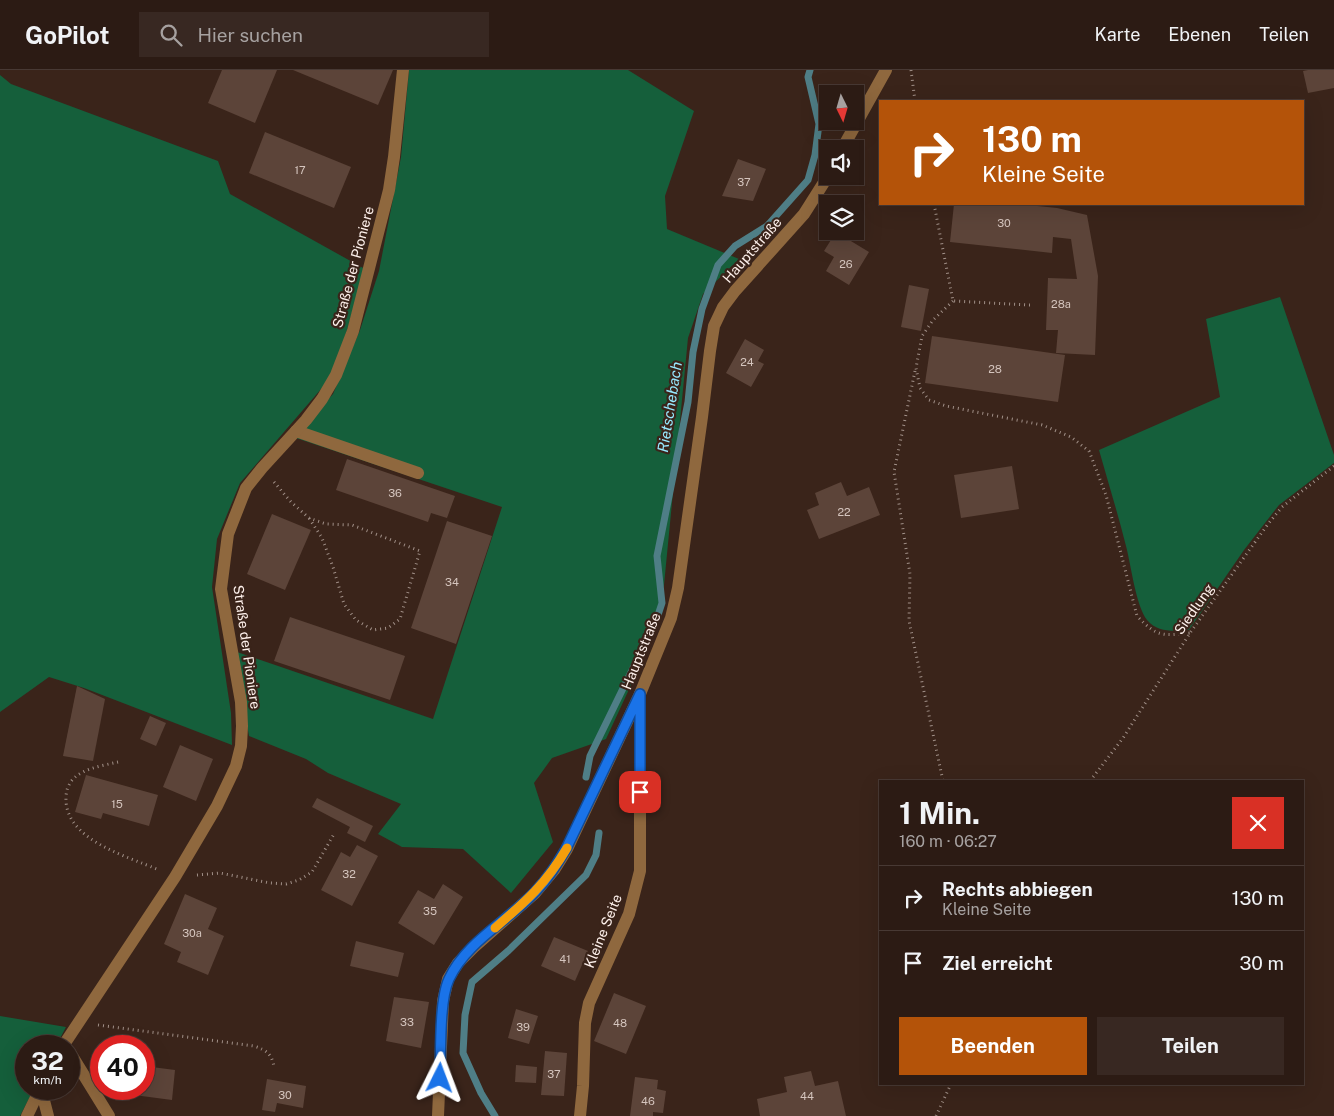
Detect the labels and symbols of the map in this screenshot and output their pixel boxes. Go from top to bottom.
north arrow [819,85,864,130]
house number: 17 [294,164,306,176]
house number: 37 [737,176,751,188]
street label: Straße der Pioniere [329,204,377,329]
street label: Hauptstraße [719,214,785,286]
house number: 30 [997,217,1011,229]
house number: 26 [839,258,853,270]
house number: 28a [1051,298,1071,310]
house number: 24 [740,356,754,368]
water label: Rietschebach [654,360,685,453]
house number: 28 [988,363,1002,375]
house number: 36 [388,487,402,499]
house number: 22 [837,506,851,518]
house number: 34 [445,576,459,588]
street label: Siedlung [1171,580,1217,637]
street label: Straße der Pioniere [230,584,264,710]
street label: Hauptstraße [618,610,664,692]
pin [619,771,661,813]
house number: 15 [111,798,123,810]
house number: 32 [342,868,356,880]
street label: Kleine Seite [581,892,625,970]
house number: 35 [423,905,437,917]
house number: 30a [182,927,202,939]
house number: 41 [559,953,571,965]
house number: 33 [400,1016,414,1028]
house number: 48 [613,1017,627,1029]
house number: 39 [516,1021,530,1033]
speed limit sign: 40 [90,1035,155,1100]
position arrow [413,1051,465,1103]
house number: 37 [547,1068,561,1080]
house number: 30 [278,1089,292,1101]
house number: 44 [800,1090,814,1102]
house number: 46 [641,1095,655,1107]

